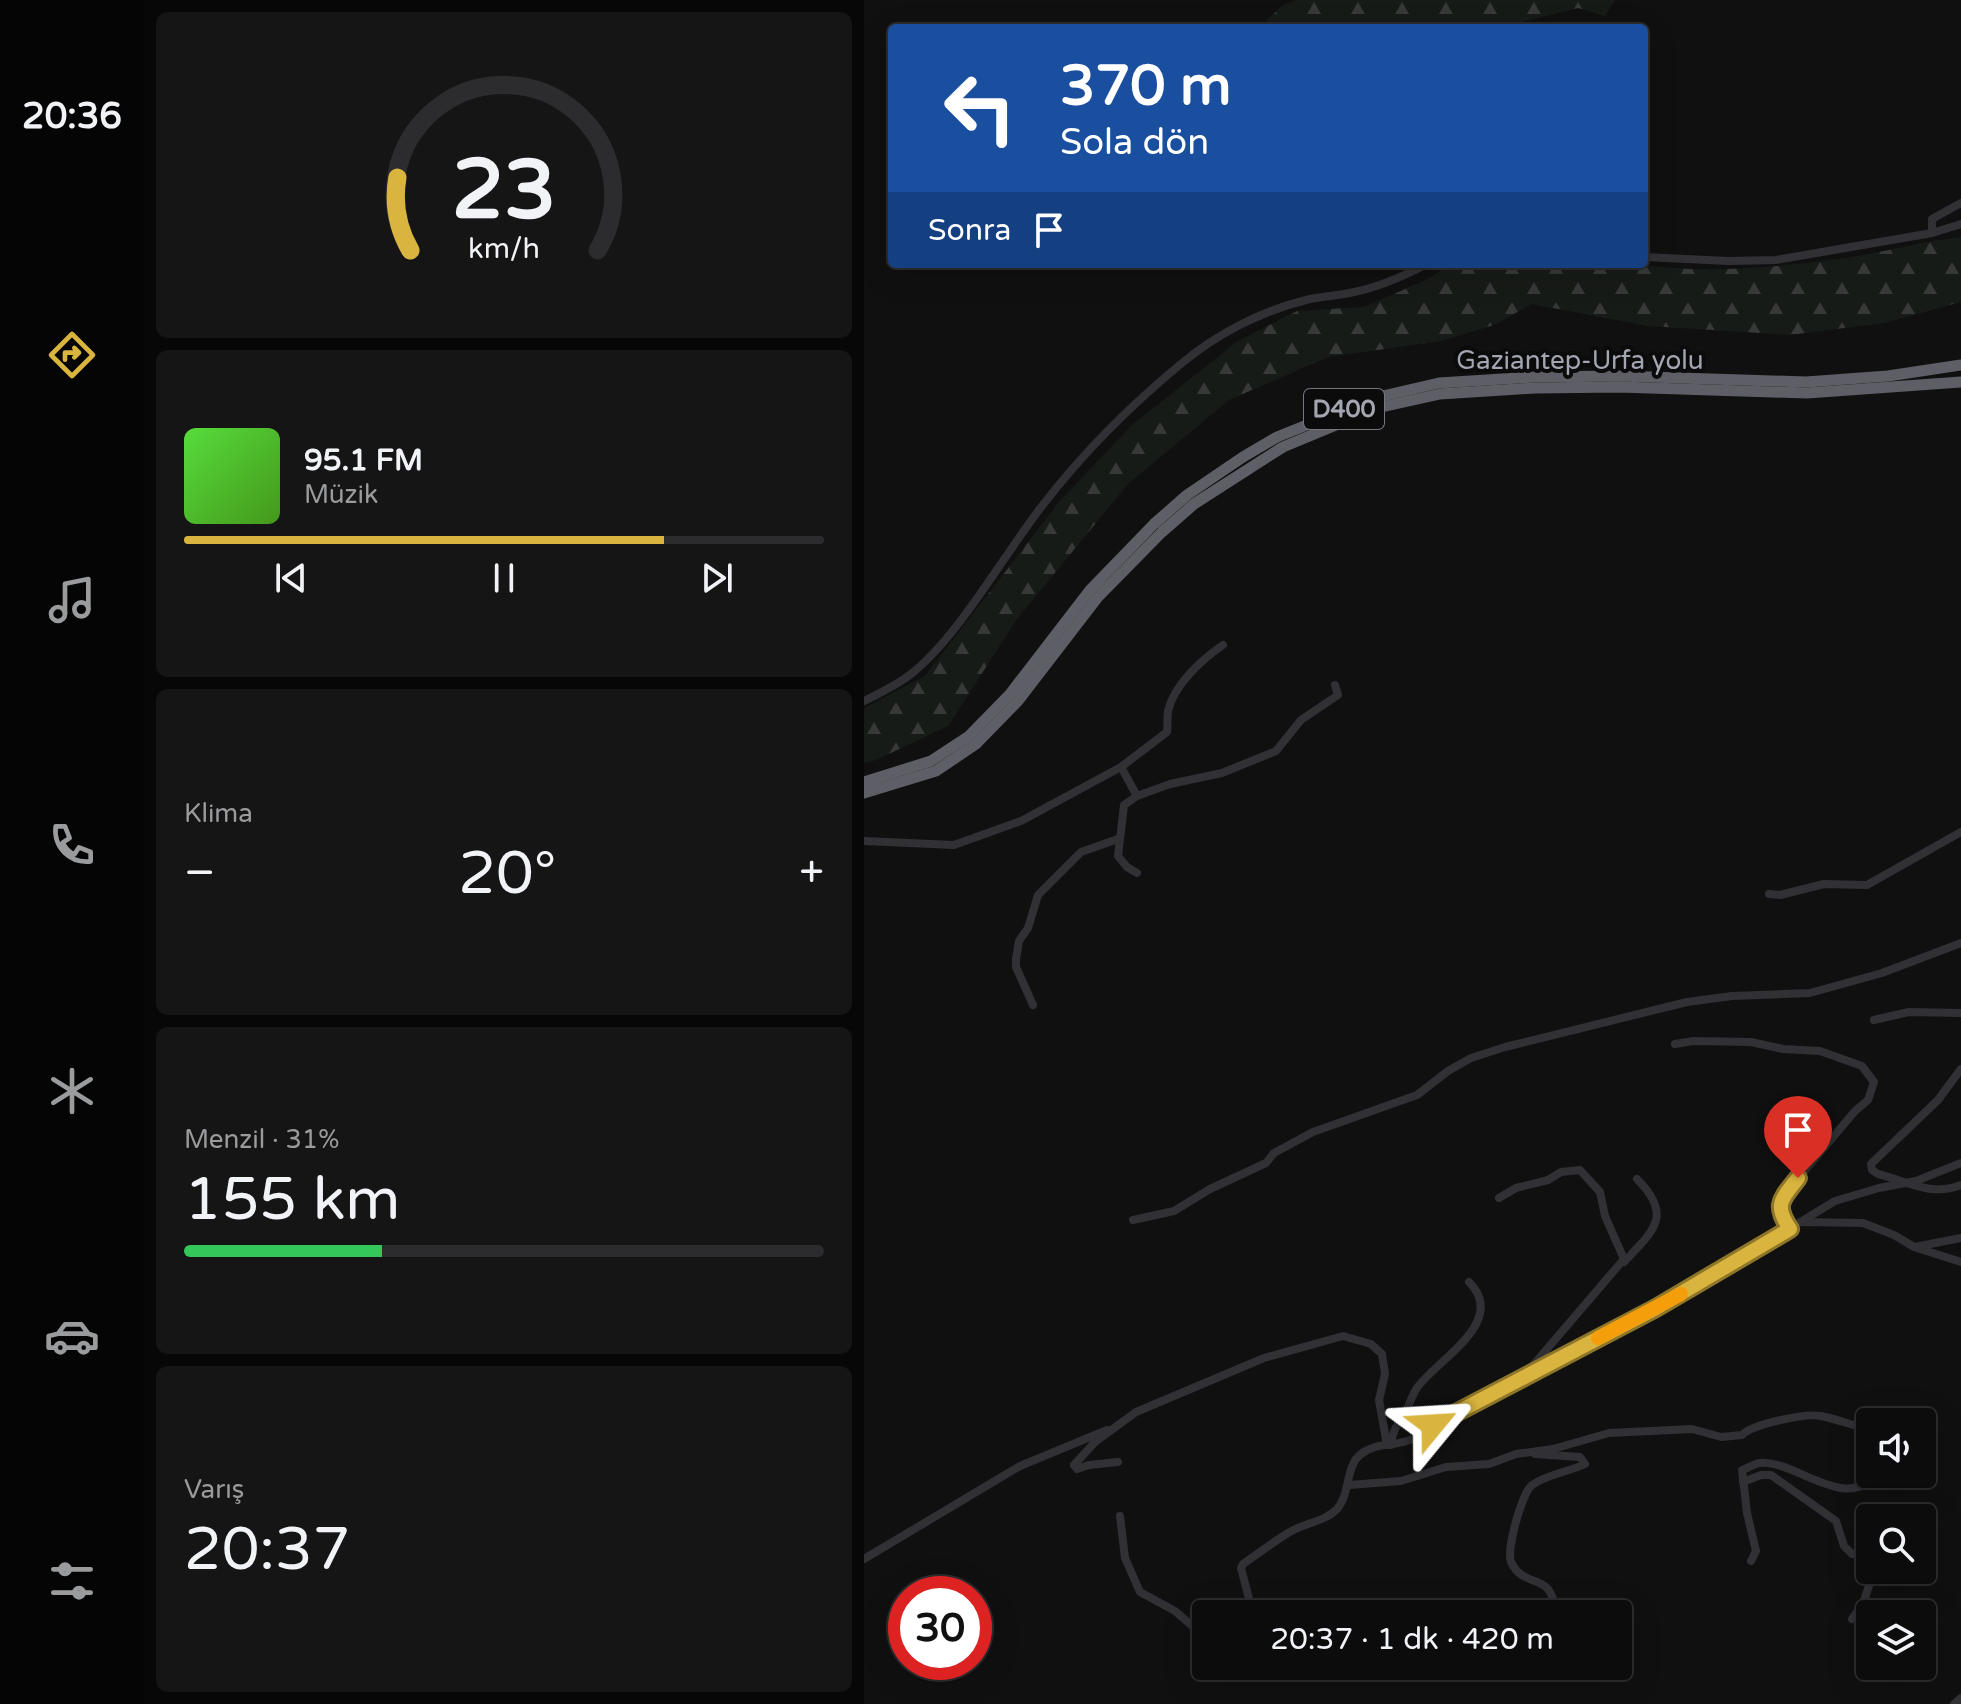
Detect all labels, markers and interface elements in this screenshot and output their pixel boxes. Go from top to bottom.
text: 370 m [1060,53,1231,120]
icon: left [928,56,1032,160]
text: 20:36 [22,95,122,138]
text: Sola dön [1060,121,1209,164]
text: 23 [452,141,556,241]
icon: arrive [1027,208,1071,252]
text: Sonra [928,212,1011,249]
text: km/h [468,232,540,266]
icon: directions [44,327,100,383]
street label: Gaziantep-Urfa yolu [1456,345,1704,376]
road number: D400 [1304,389,1384,429]
text: 95.1 FM [304,442,423,479]
text: Müzik [304,479,378,510]
icon: previous [269,556,313,600]
icon: pause [482,556,526,600]
icon: next [695,556,739,600]
icon: music [44,572,100,628]
text: Klima [184,798,253,829]
icon: phone [44,817,100,873]
text: 20° [458,838,556,910]
text: − [184,847,215,900]
text: + [799,847,824,900]
icon: climate [44,1063,100,1119]
pin [1764,1096,1832,1178]
icon: arrive [1776,1108,1820,1152]
text: Menzil · 31% [184,1124,339,1155]
text: 155 km [184,1164,400,1236]
icon: car [44,1308,100,1364]
position arrow [1391,1383,1475,1467]
map controls [1856,1408,1936,1680]
button: sound [1856,1408,1936,1488]
text: Varış [184,1474,244,1505]
button: search [1856,1504,1936,1584]
text: 20:37 [184,1514,350,1586]
icon: filters [44,1553,100,1609]
speed limit sign: 30 [888,1576,992,1680]
button: layers [1856,1600,1936,1680]
text: 20:37 · 1 dk · 420 m [1270,1621,1554,1658]

